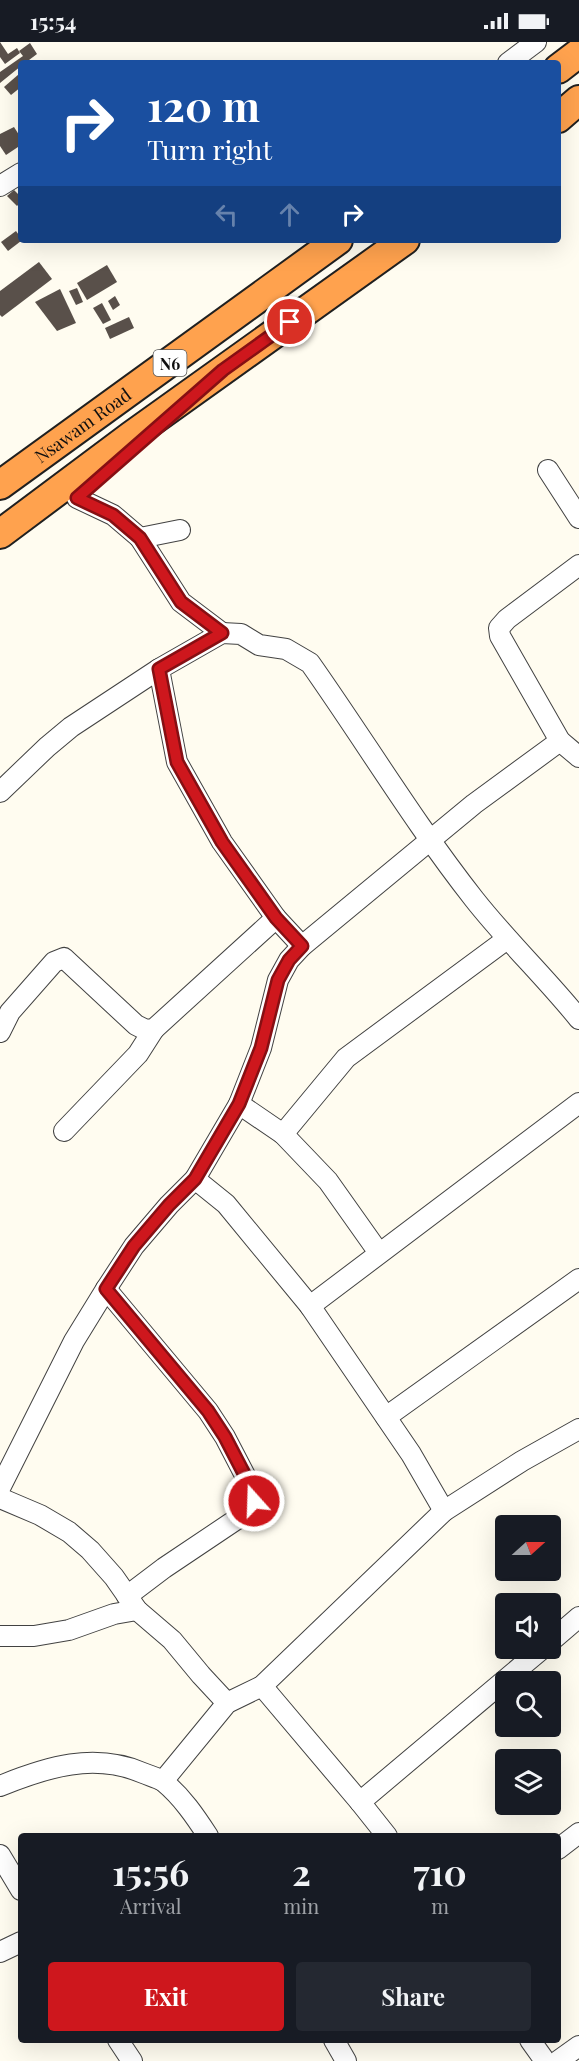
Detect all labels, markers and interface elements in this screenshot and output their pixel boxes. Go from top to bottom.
text: 15:54 [30,6,76,36]
text: 120 m [147,77,260,133]
icon: right [48,84,126,162]
text: Turn right [147,131,272,167]
icon: left [210,198,243,231]
icon: ahead [273,198,306,231]
icon: right [336,198,369,231]
pin [264,296,315,347]
icon: arrive [273,305,306,338]
road number: N6 [154,350,186,376]
street label: Nsawam Road [30,382,136,468]
position arrow [222,1469,286,1533]
north arrow [495,1515,561,1581]
map controls [495,1515,561,1815]
button: sound [495,1593,561,1659]
button: search [495,1671,561,1737]
button: layers [495,1749,561,1815]
text: 15:56 [112,1847,189,1895]
text: 2 [292,1847,311,1895]
text: 710 [413,1847,467,1895]
text: Arrival [120,1892,182,1919]
text: min [284,1892,319,1919]
text: m [431,1892,449,1919]
button: Exit [48,1962,284,2031]
button: Share [296,1962,531,2031]

